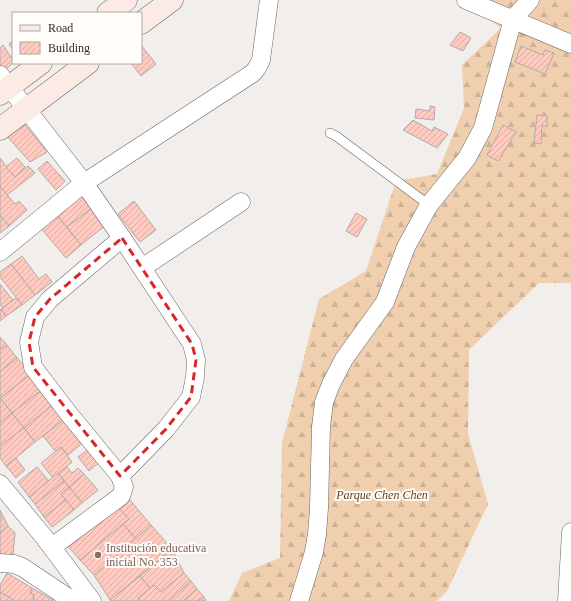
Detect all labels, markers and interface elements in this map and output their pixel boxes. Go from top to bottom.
legend [12,12,142,64]
text: Road [48,21,73,35]
text: Building [48,41,90,55]
park label: Parque Chen Chen [335,488,428,502]
place label: Institución educativa inicial No. 353 [106,541,207,569]
marker: Institución educativa inicial No. 353 [93,550,103,560]

